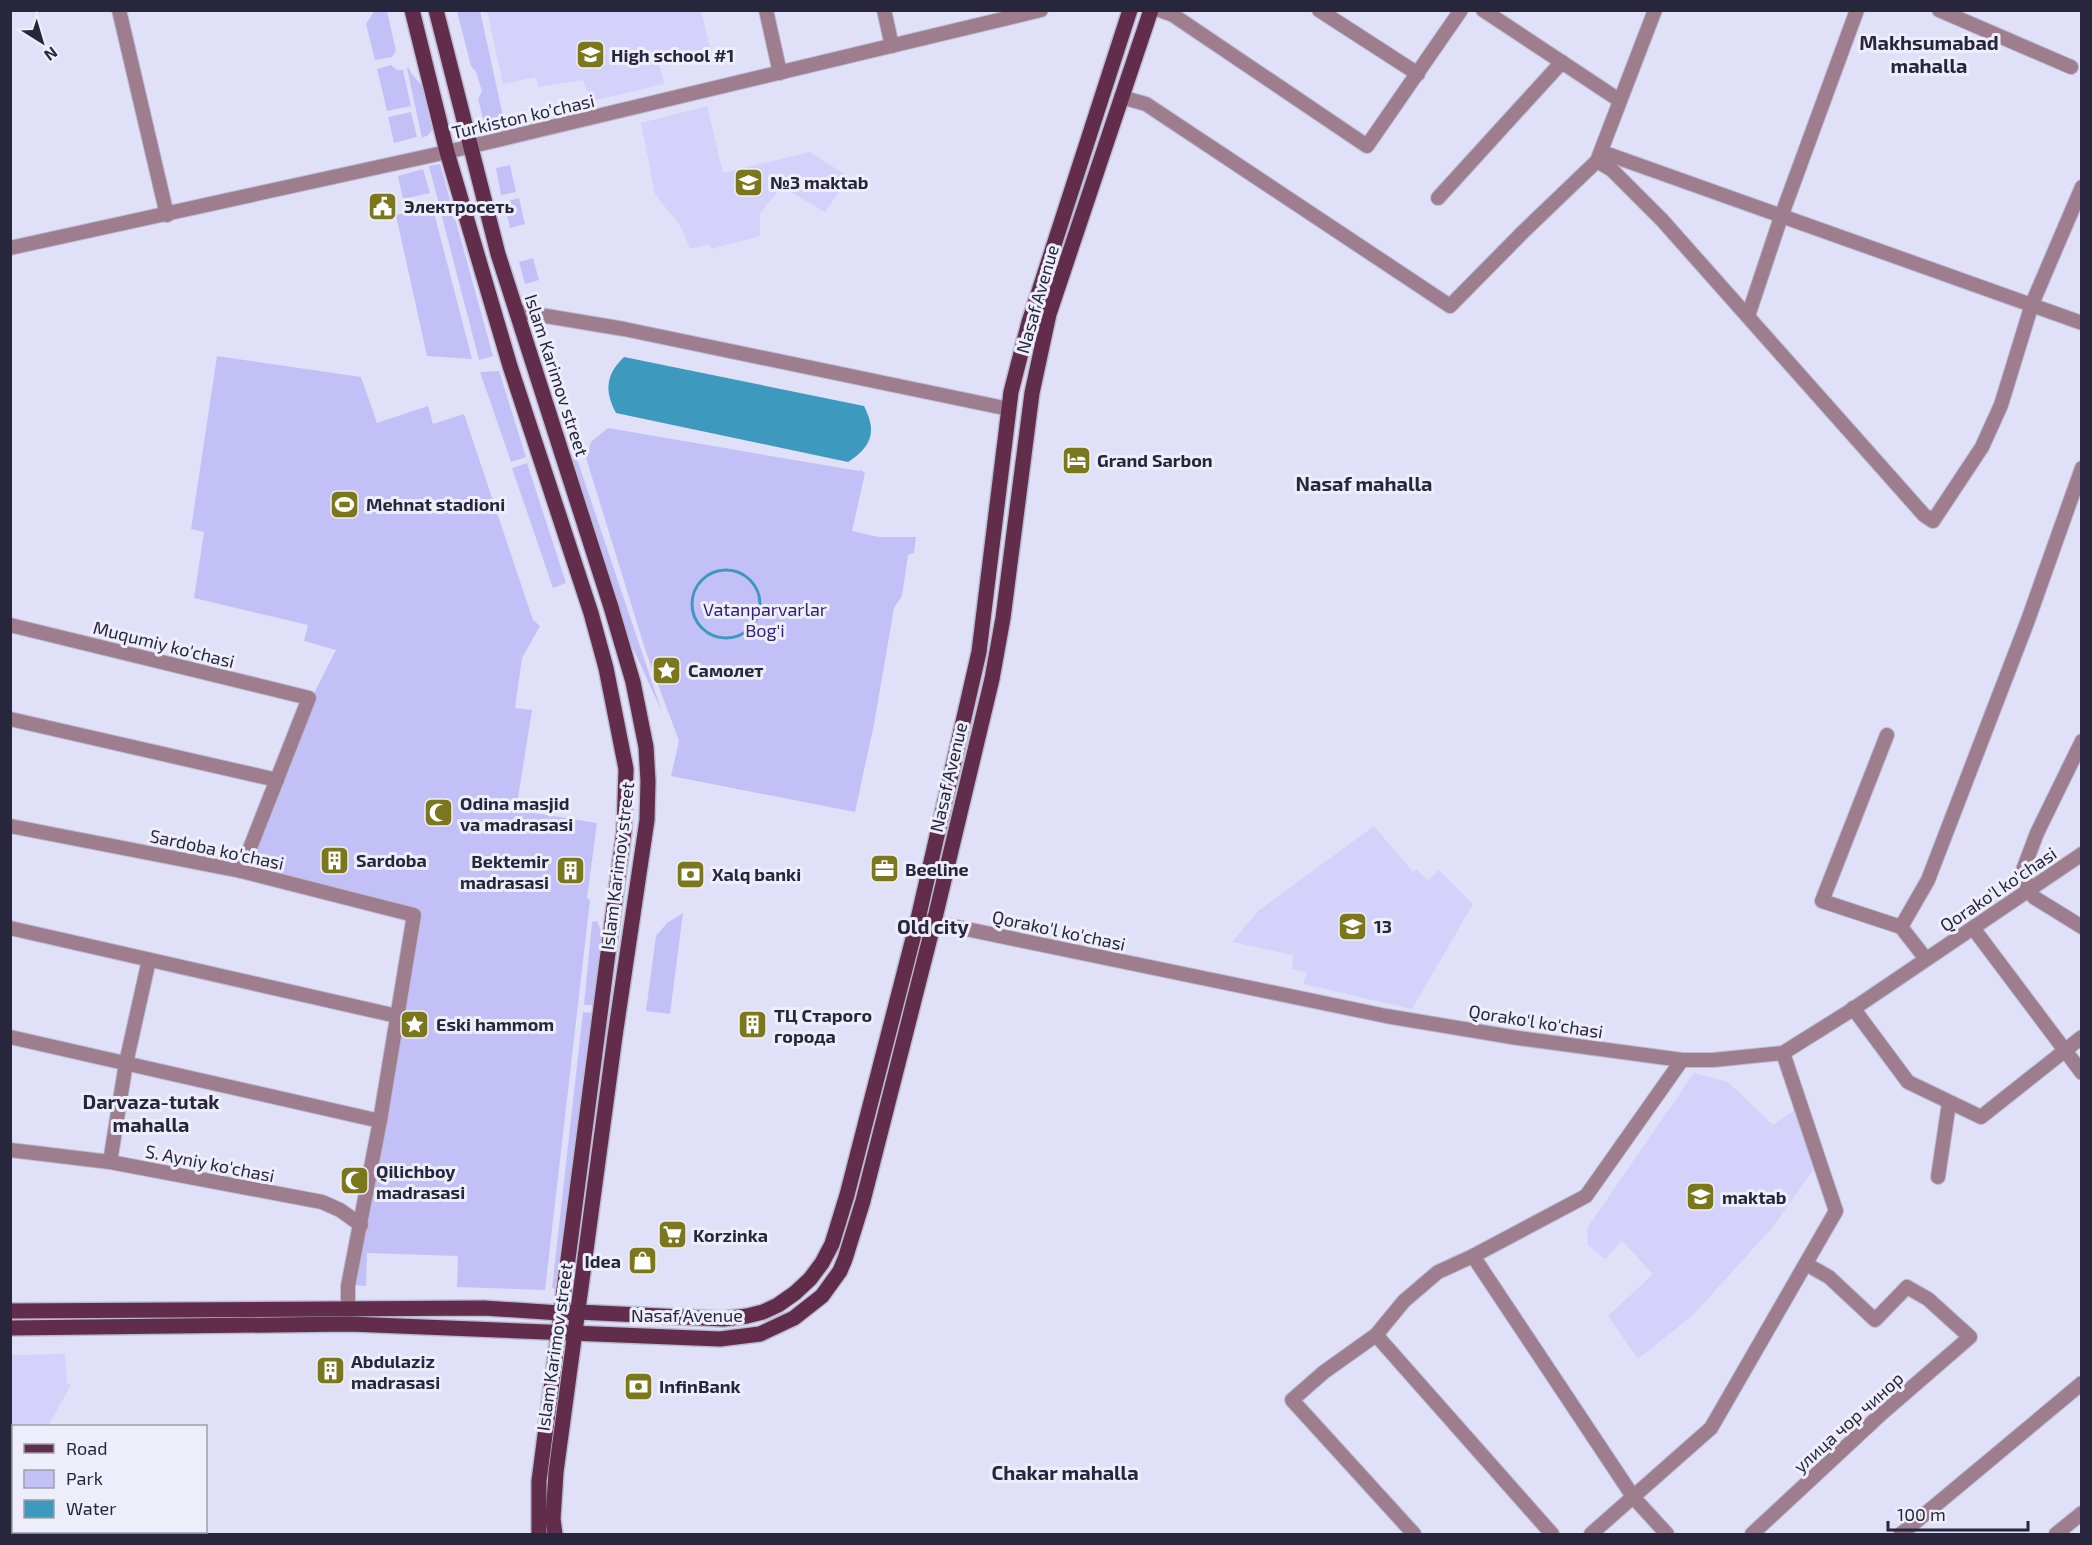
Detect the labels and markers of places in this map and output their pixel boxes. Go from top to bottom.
school or university icon: High school #1 [574,39,606,71]
place label: High school #1 [611,44,734,66]
school or university icon: №3 maktab [733,166,765,198]
place label: №3 maktab [770,171,869,193]
public building icon: Электросеть [367,190,399,222]
place label: Электросеть [404,195,515,217]
hotel icon: Grand Sarbon [1060,444,1092,476]
place label: Grand Sarbon [1097,449,1213,471]
sports icon: Mehnat stadioni [329,488,361,520]
place label: Mehnat stadioni [366,493,505,515]
place icon: Самолет [651,654,683,686]
place label: Самолет [688,659,763,681]
place label: Odina masjid va madrasasi [460,792,573,835]
mosque icon: Odina masjid va madrasasi [423,797,455,829]
building icon: Sardoba [319,844,351,876]
place label: Sardoba [356,849,427,871]
place label: Bektemir madrasasi [460,850,549,893]
office icon: Beeline [868,853,900,885]
building icon: Bektemir madrasasi [554,855,586,887]
bank icon: Xalq banki [675,858,707,890]
place label: Beeline [905,858,969,880]
place label: Xalq banki [712,863,801,885]
school or university icon: 13 [1337,910,1369,942]
place label: 13 [1374,915,1392,937]
place label: ТЦ Старого города [774,1004,872,1047]
place icon: Eski hammom [399,1008,431,1040]
building icon: ТЦ Старого города [737,1009,769,1041]
place label: Eski hammom [436,1013,554,1035]
place label: Qilichboy madrasasi [376,1160,465,1203]
mosque icon: Qilichboy madrasasi [339,1165,371,1197]
school or university icon: maktab [1685,1181,1717,1213]
place label: maktab [1722,1186,1787,1208]
supermarket icon: Korzinka [656,1219,688,1251]
place label: Korzinka [693,1224,768,1246]
shop icon: Idea [626,1245,658,1277]
place label: Idea [585,1250,621,1272]
place label: Abdulaziz madrasasi [351,1350,440,1393]
building icon: Abdulaziz madrasasi [314,1355,346,1387]
bank icon: InfinBank [622,1370,654,1402]
place label: InfinBank [659,1375,741,1397]

